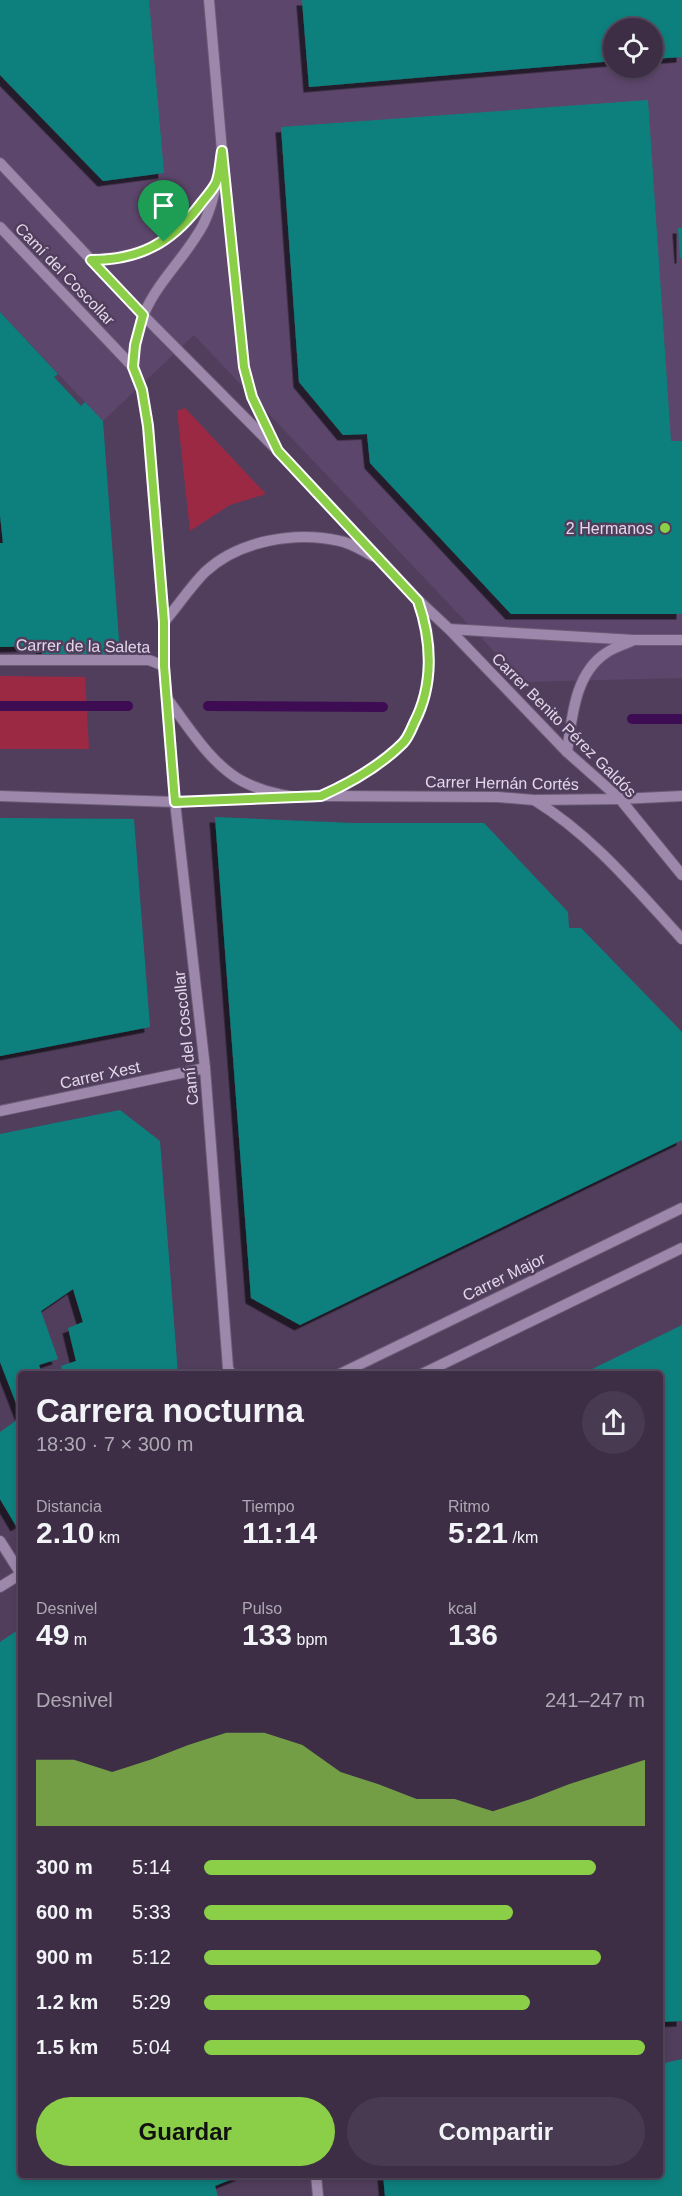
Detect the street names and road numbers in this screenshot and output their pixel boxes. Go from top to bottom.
street label: Camí del Coscollar [12,219,119,329]
street label: Carrer de la Saleta [16,636,150,656]
street label: Carrer Benito Pérez Galdós [489,650,639,800]
street label: Carrer Hernán Cortés [425,773,579,793]
street label: Camí del Coscollar [170,969,202,1106]
street label: Carrer Xest [58,1058,142,1092]
street label: Carrer Major [460,1249,549,1304]

